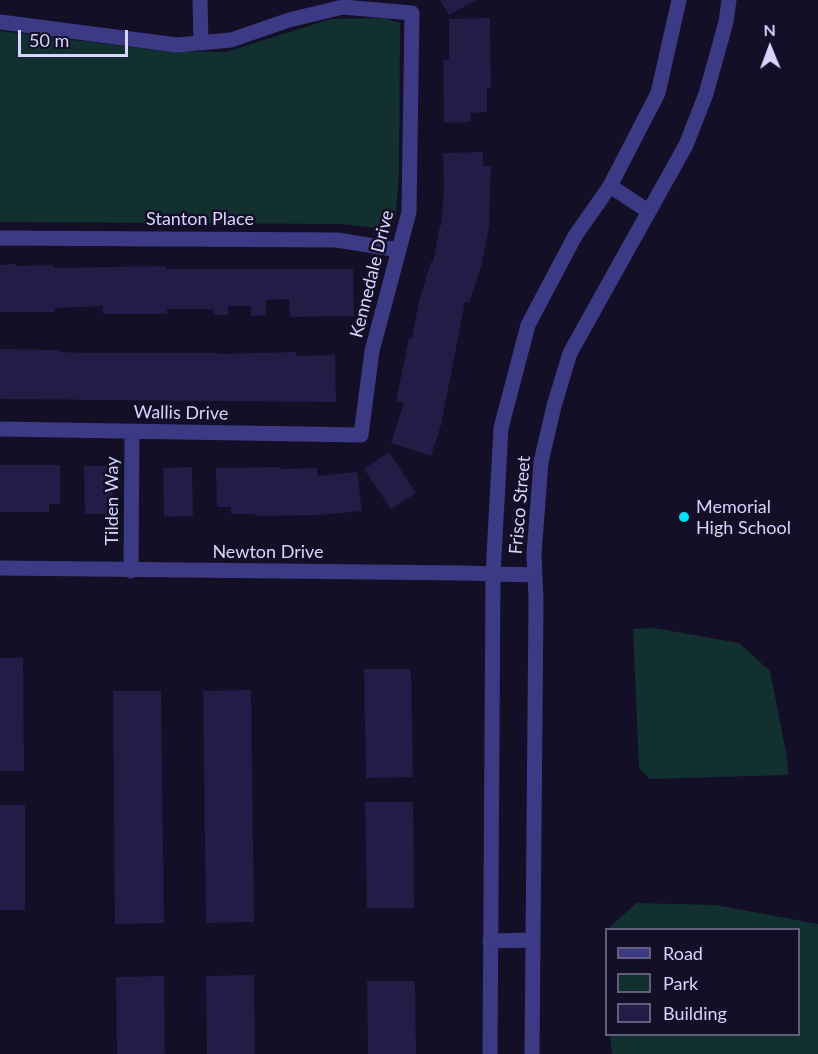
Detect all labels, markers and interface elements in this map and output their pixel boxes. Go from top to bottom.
scale bar [21,18,130,56]
north arrow [740,18,800,78]
text: N [763,20,776,39]
text: 50 m [29,29,69,51]
street label: Stanton Place [146,208,254,230]
street label: Kennedale Drive [346,208,398,340]
street label: Wallis Drive [133,401,229,425]
street label: Frisco Street [505,455,535,555]
street label: Tilden Way [101,456,123,546]
place label: Memorial High School [696,496,791,538]
marker: Memorial High School [677,510,691,524]
street label: Newton Drive [212,541,324,563]
legend [605,928,800,1036]
text: Road [663,942,703,964]
text: Park [663,972,698,994]
text: Building [663,1002,727,1024]

